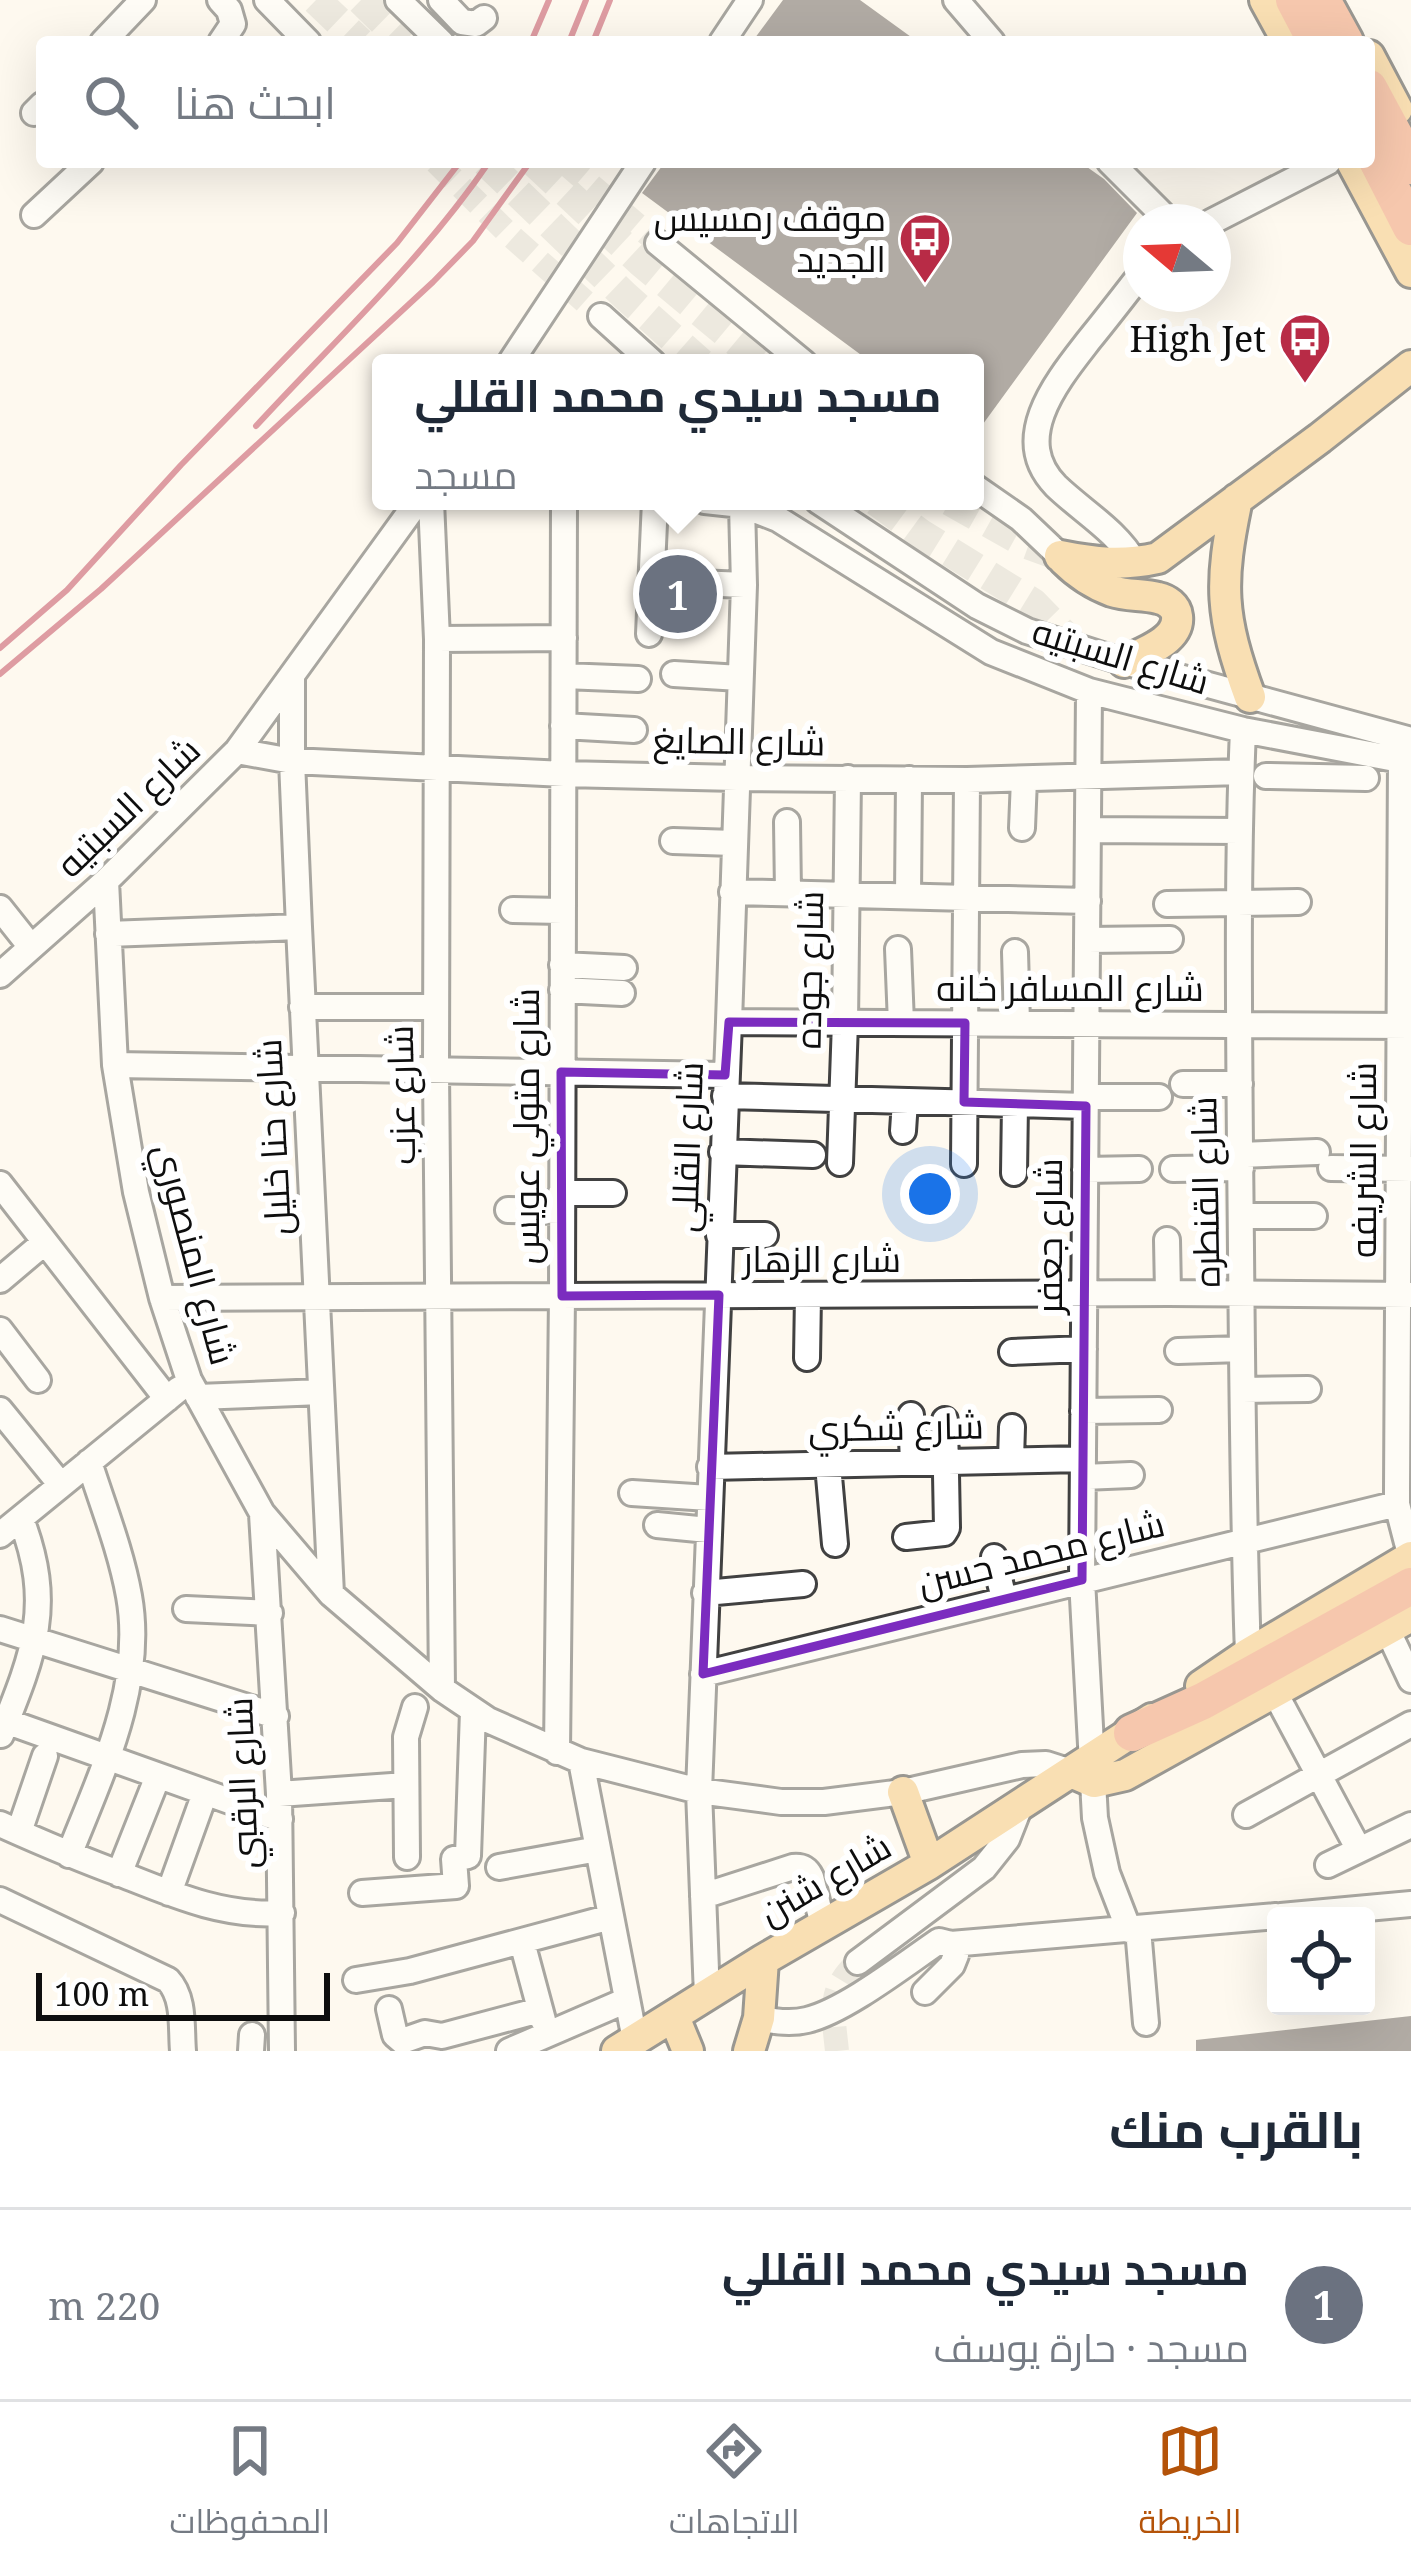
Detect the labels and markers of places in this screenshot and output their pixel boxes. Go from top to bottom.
place label: موقف رمسيس الجديد [654,193,886,283]
bus stop icon: موقف رمسيس الجديد [897,211,953,285]
bus stop icon: High Jet [1277,311,1333,385]
place label: High Jet [1130,314,1266,363]
pin: 1 [639,549,717,639]

